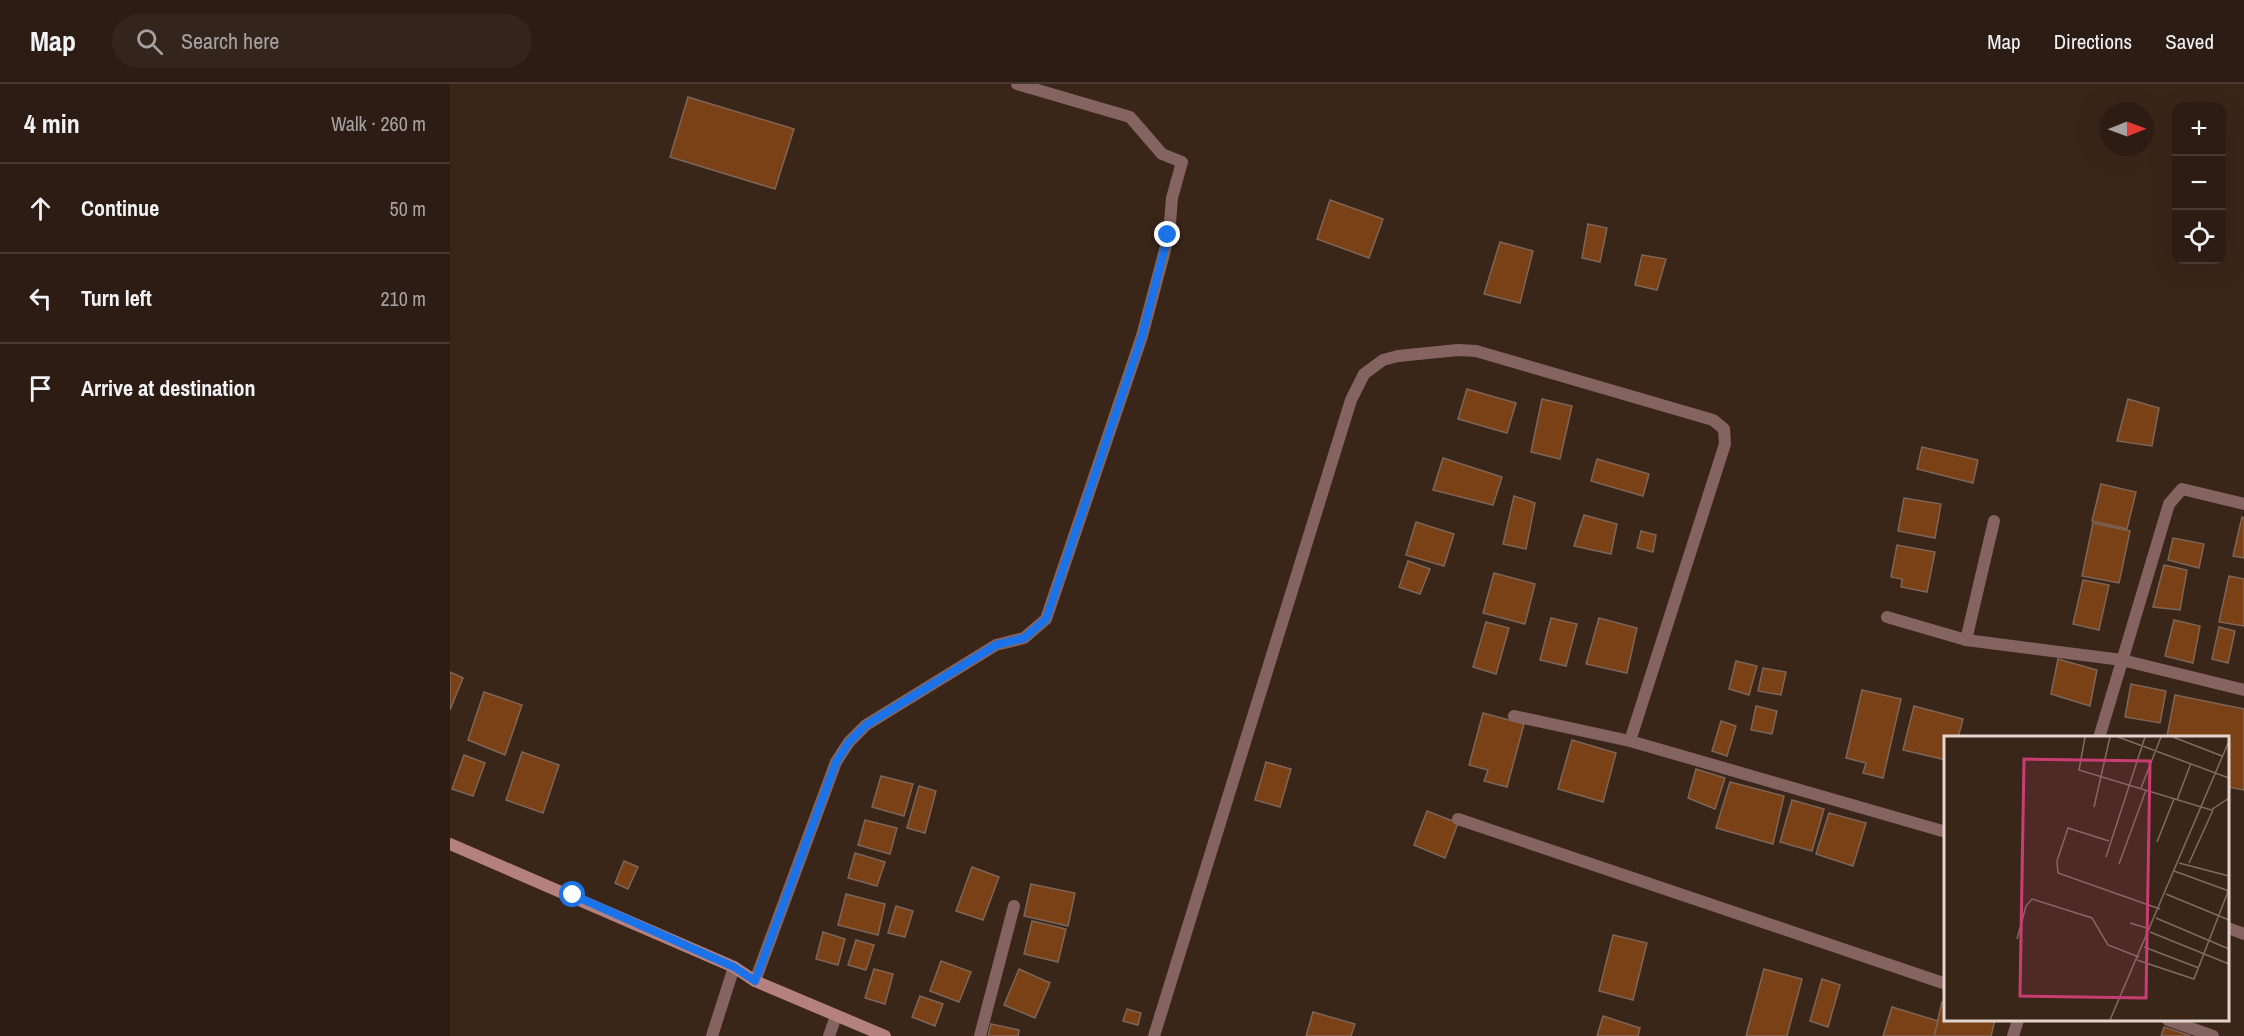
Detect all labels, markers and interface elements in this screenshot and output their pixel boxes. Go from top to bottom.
search box [112,14,532,68]
text: Map [30,22,76,60]
icon: search [133,25,166,58]
text: Search here [181,26,279,56]
text: Map [1987,27,2021,56]
text: Directions [2054,27,2132,56]
text: Saved [2165,27,2214,56]
north arrow [2100,102,2154,156]
map controls [2172,102,2226,264]
button: + [2172,102,2226,156]
text: 4 min [24,106,80,141]
text: Walk · 260 m [331,110,426,137]
button: − [2172,156,2226,210]
icon: ahead [24,192,57,225]
text: Continue [81,193,159,223]
text: 50 m [390,195,426,222]
button: locate [2172,210,2226,264]
route end [1154,221,1180,247]
icon: left [24,282,57,315]
text: Turn left [81,283,152,313]
text: 210 m [380,285,426,312]
icon: arrive [24,372,57,405]
text: Arrive at destination [81,373,255,403]
inset map [1944,736,2229,1021]
route start [559,881,585,907]

